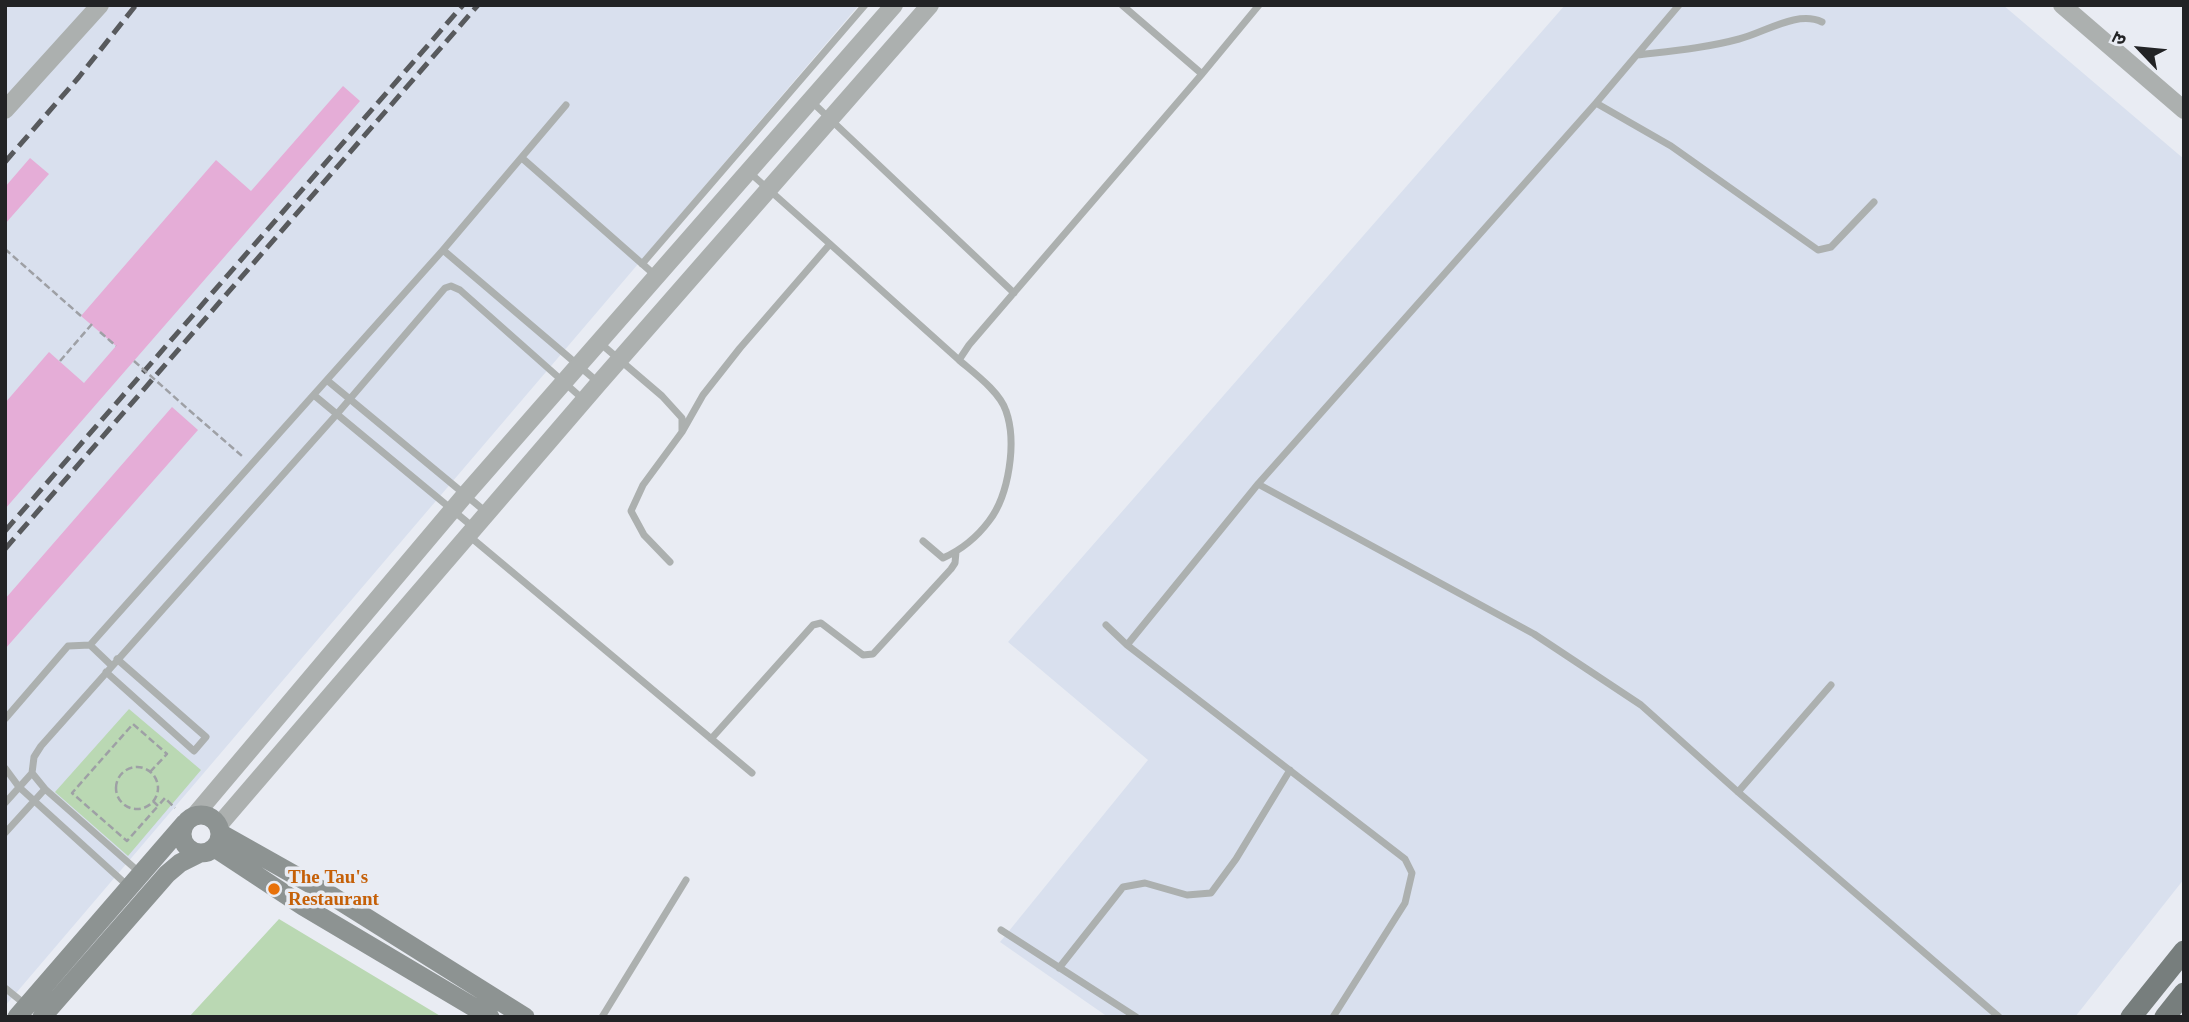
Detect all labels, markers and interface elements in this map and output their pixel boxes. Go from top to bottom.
north arrow [2105,14,2175,84]
text: उ [2107,29,2134,50]
place label: The Tau's Restaurant [288,867,393,911]
marker: The Tau's Restaurant [266,881,282,897]

